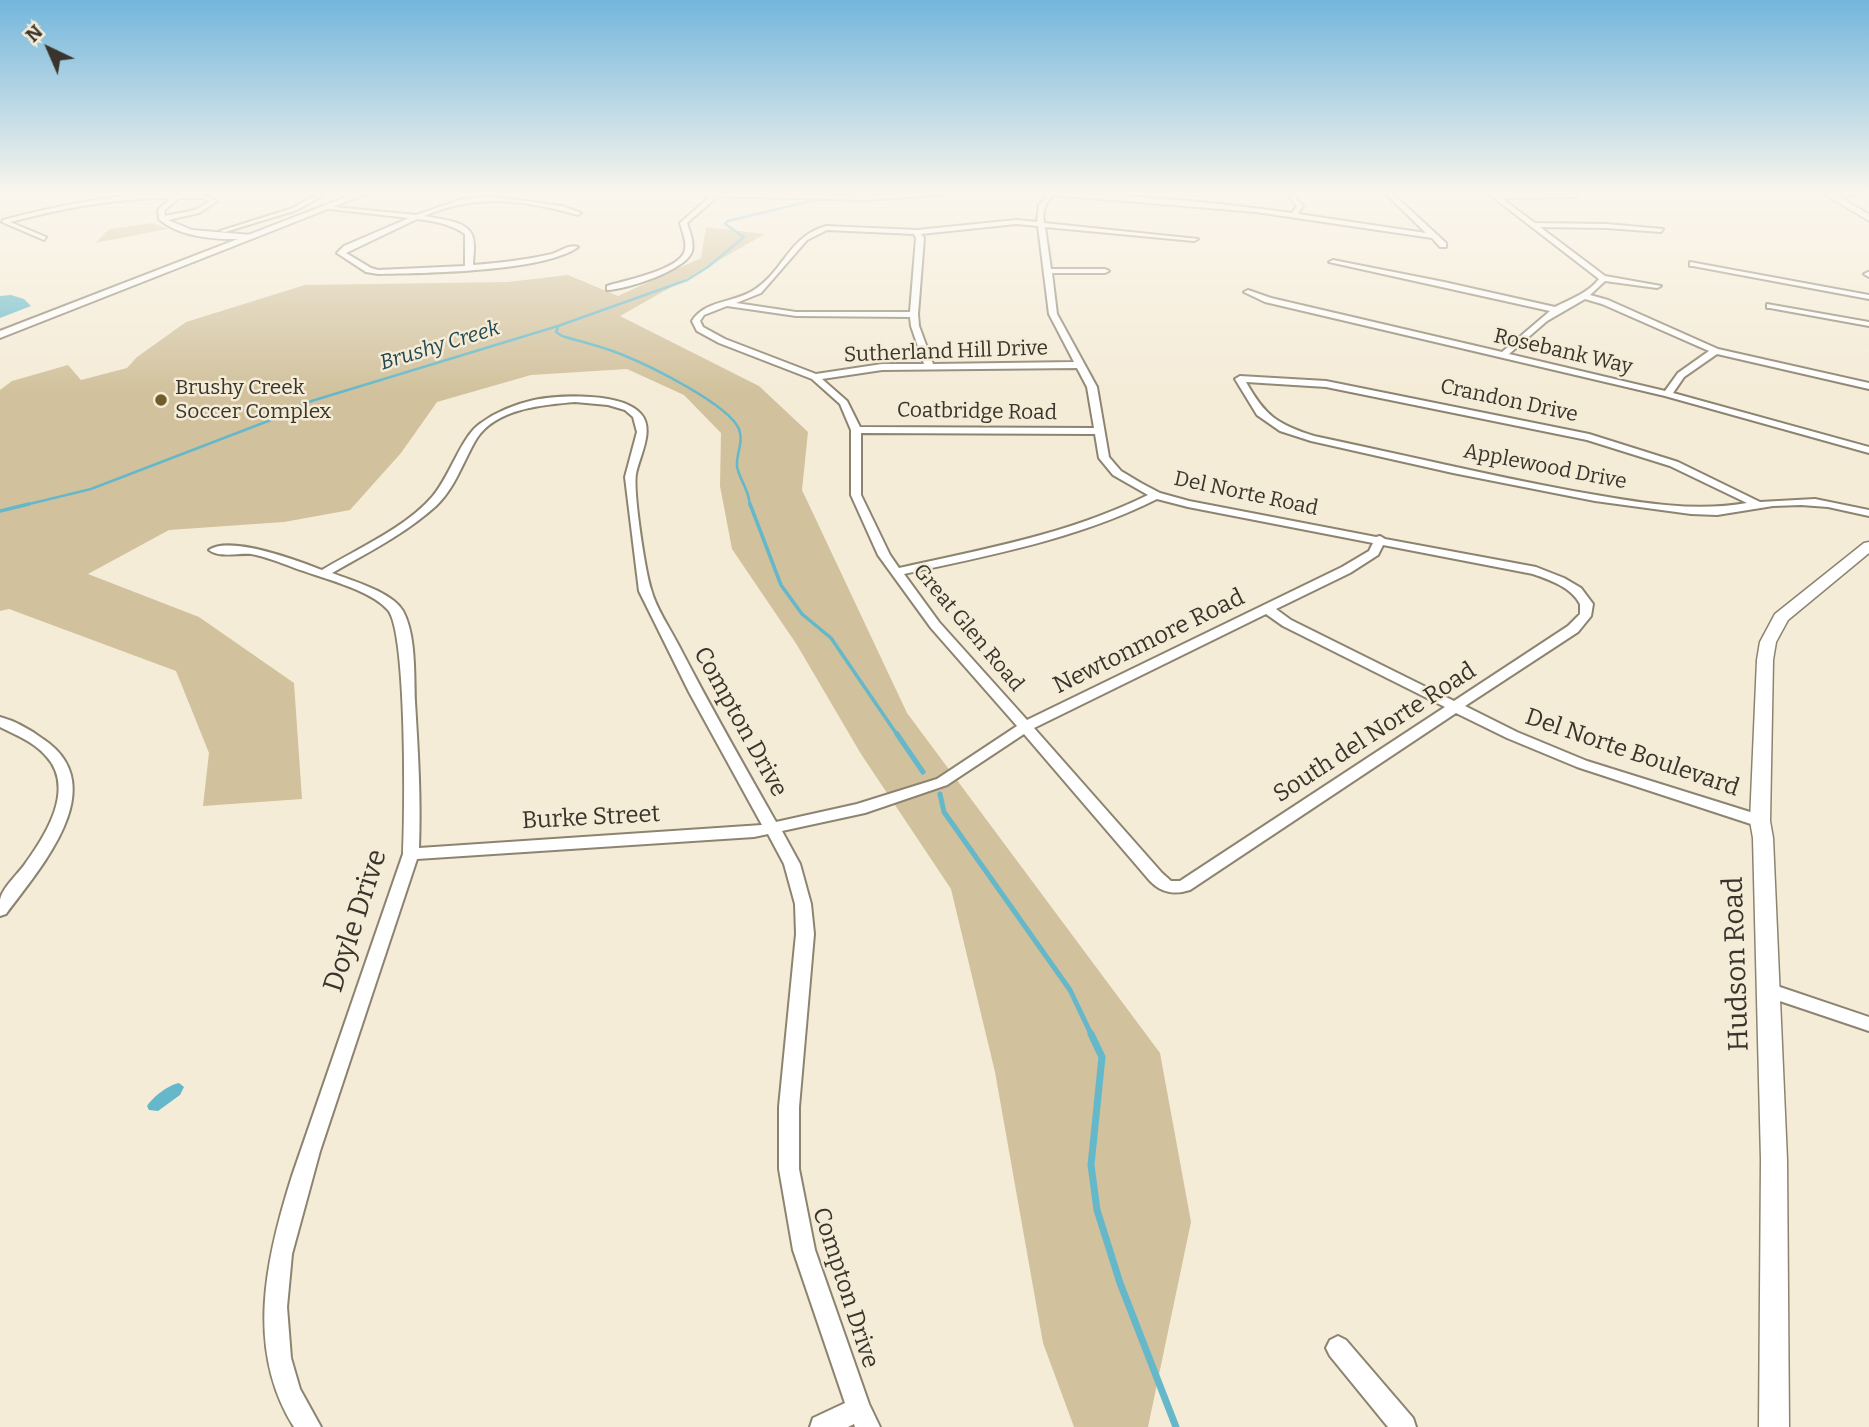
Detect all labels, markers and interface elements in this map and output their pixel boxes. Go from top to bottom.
north arrow [14,14,84,84]
text: N [21,20,47,47]
water label: Brushy Creek [377,316,503,376]
street label: Rosebank Way [1491,324,1635,380]
street label: Sutherland Hill Drive [843,336,1049,368]
street label: Crandon Drive [1438,374,1580,428]
place label: Brushy Creek Soccer Complex [175,375,331,425]
marker: Brushy Creek Soccer Complex [153,392,169,408]
street label: Coatbridge Road [897,398,1057,426]
street label: Applewood Drive [1461,439,1629,495]
street label: Del Norte Road [1172,466,1320,522]
street label: Great Glen Road [907,559,1029,697]
street label: Newtonmore Road [1049,583,1249,701]
street label: Compton Drive [687,642,793,802]
street label: South del Norte Road [1268,657,1482,809]
street label: Del Norte Boulevard [1521,703,1743,803]
street label: Burke Street [521,800,661,836]
street label: Doyle Drive [317,845,395,997]
street label: Hudson Road [1717,876,1757,1052]
street label: Compton Drive [805,1204,885,1372]

